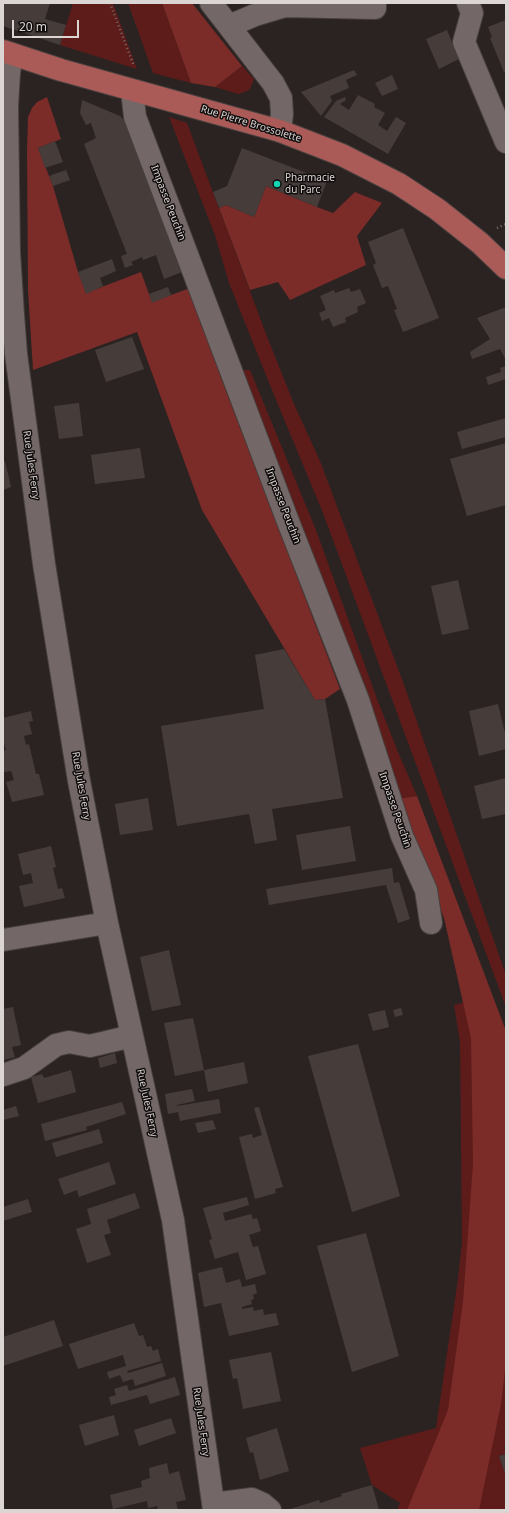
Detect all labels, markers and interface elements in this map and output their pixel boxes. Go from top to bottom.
scale bar [14,12,81,38]
text: 20 m [19,18,47,35]
street label: Rue Pierre Brossolette [199,103,303,145]
street label: Impasse Peuchin [148,164,188,242]
place label: Pharmacie du Parc [285,172,335,196]
marker: Pharmacie du Parc [272,179,282,189]
street label: Rue Jules Ferry [20,430,42,500]
street label: Impasse Peuchin [263,467,303,545]
street label: Rue Jules Ferry [69,751,93,821]
street label: Impasse Peuchin [376,770,414,850]
street label: Rue Jules Ferry [134,1068,160,1138]
street label: Rue Jules Ferry [190,1387,212,1457]

